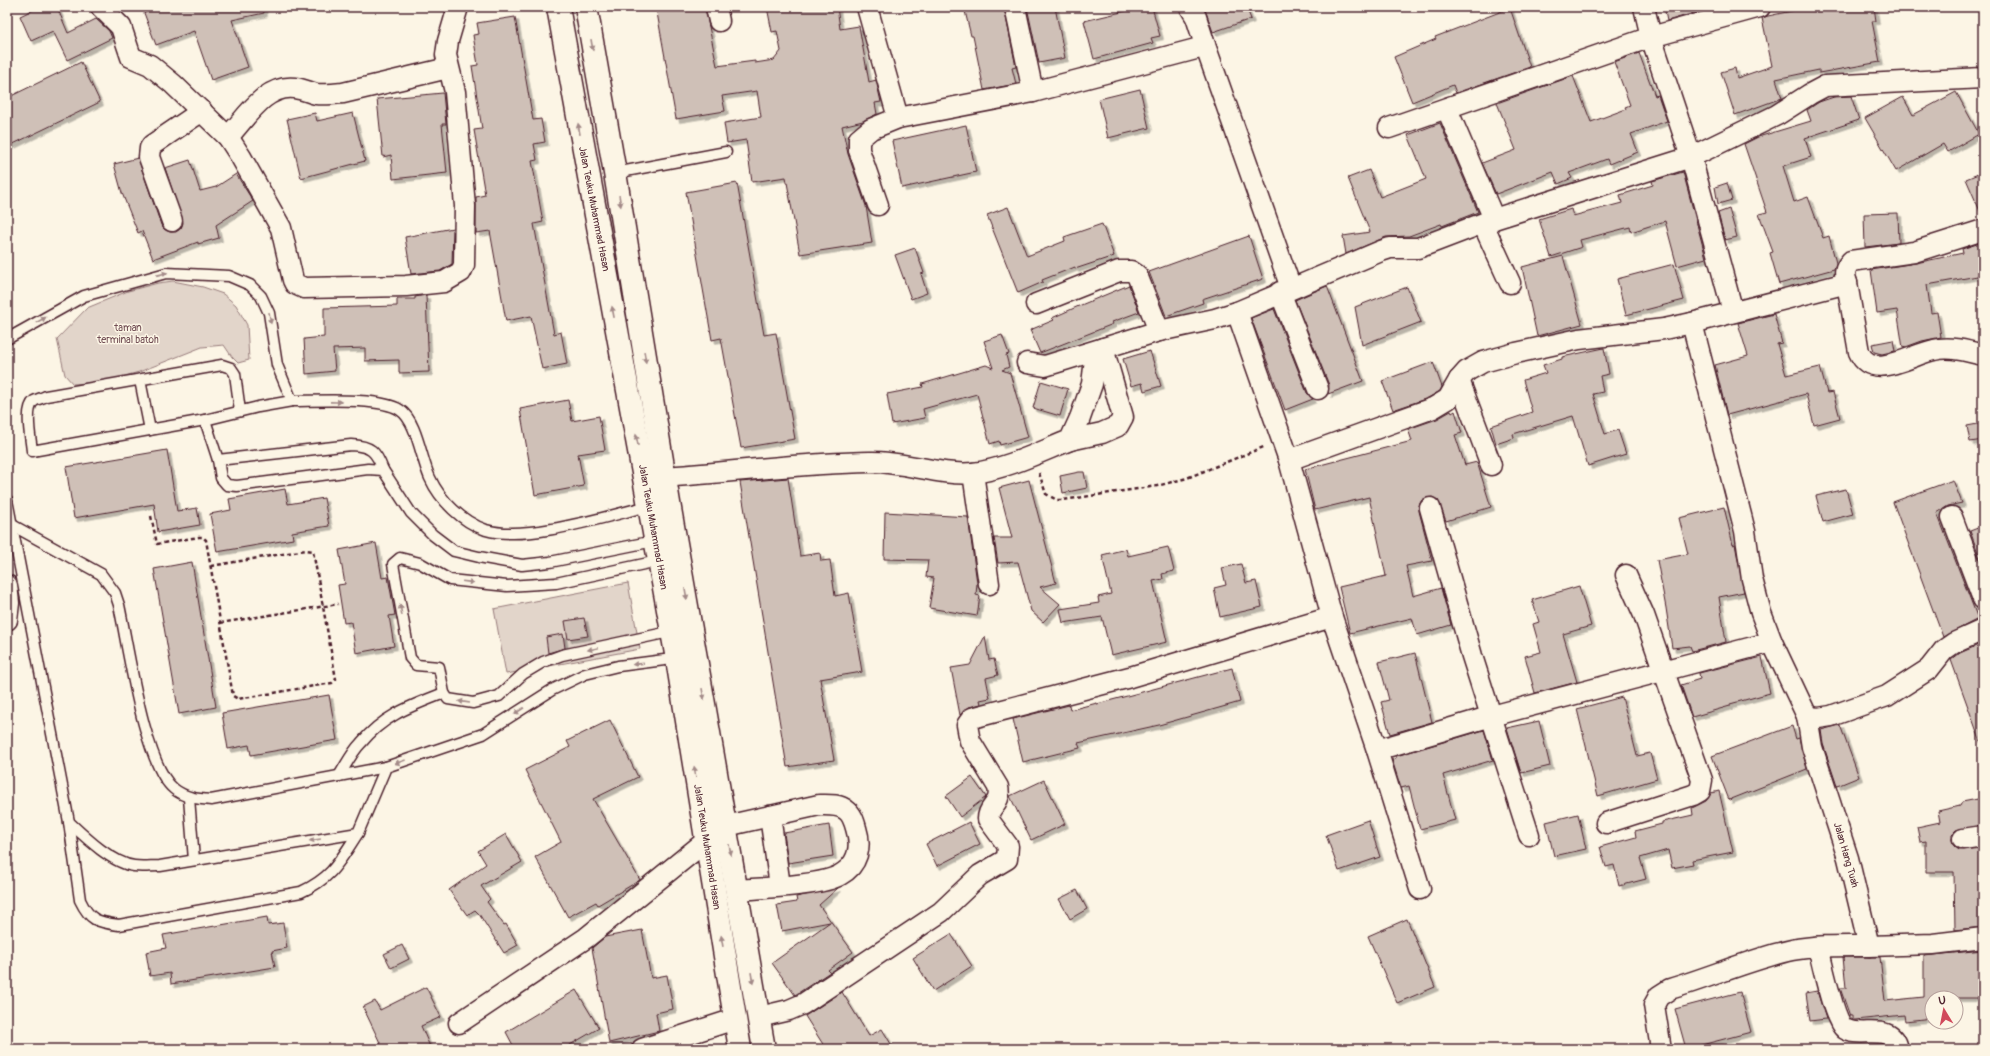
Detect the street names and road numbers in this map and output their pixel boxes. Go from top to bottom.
street label: Jalan Teuku Muhammad Hasan [576,146,612,273]
street label: Jalan Teuku Muhammad Hasan [636,464,670,591]
street label: Jalan Teuku Muhammad Hasan [691,783,723,911]
street label: Jalan Hang Tuah [1831,821,1861,889]

